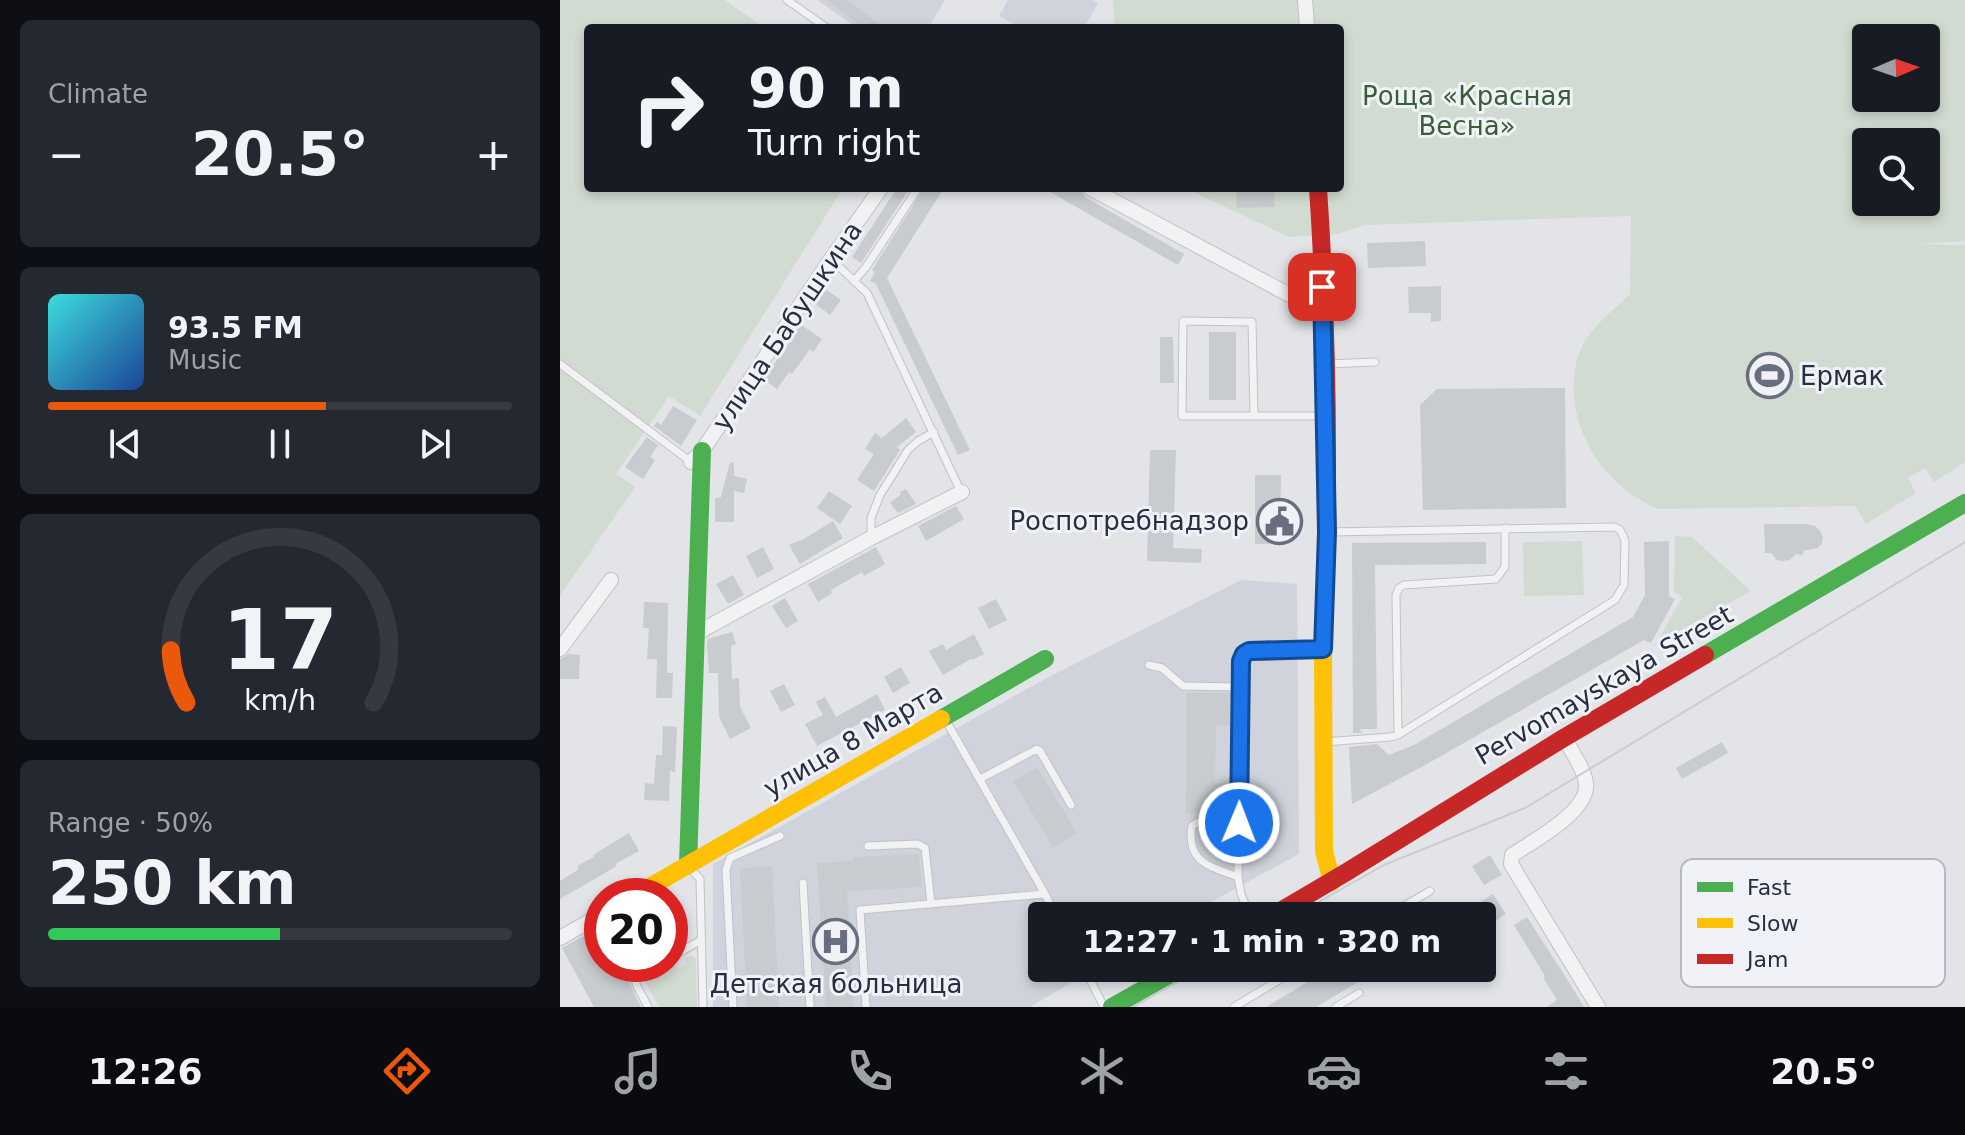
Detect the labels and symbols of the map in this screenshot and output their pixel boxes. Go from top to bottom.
north arrow [1852,24,1940,112]
park label: Роща «Красная Весна» [1362,81,1572,141]
street label: улица Бабушкина [706,216,868,436]
pin [1288,253,1356,321]
sports icon: Ермак [1745,352,1793,400]
place label: Ермак [1800,361,1884,391]
public building icon: Роспотребнадзор [1256,497,1304,545]
place label: Роспотребнадзор [1009,506,1249,536]
street label: Pervomayskaya Street [1470,599,1738,771]
street label: улица 8 Марта [758,677,948,803]
position arrow [1197,781,1281,865]
legend [1681,859,1945,987]
text: Fast [1747,875,1792,900]
speed limit sign: 20 [584,878,688,982]
text: Slow [1747,911,1799,936]
hospital icon: Детская больница [812,917,860,965]
text: Jam [1745,947,1788,972]
place label: Детская больница [710,969,962,999]

